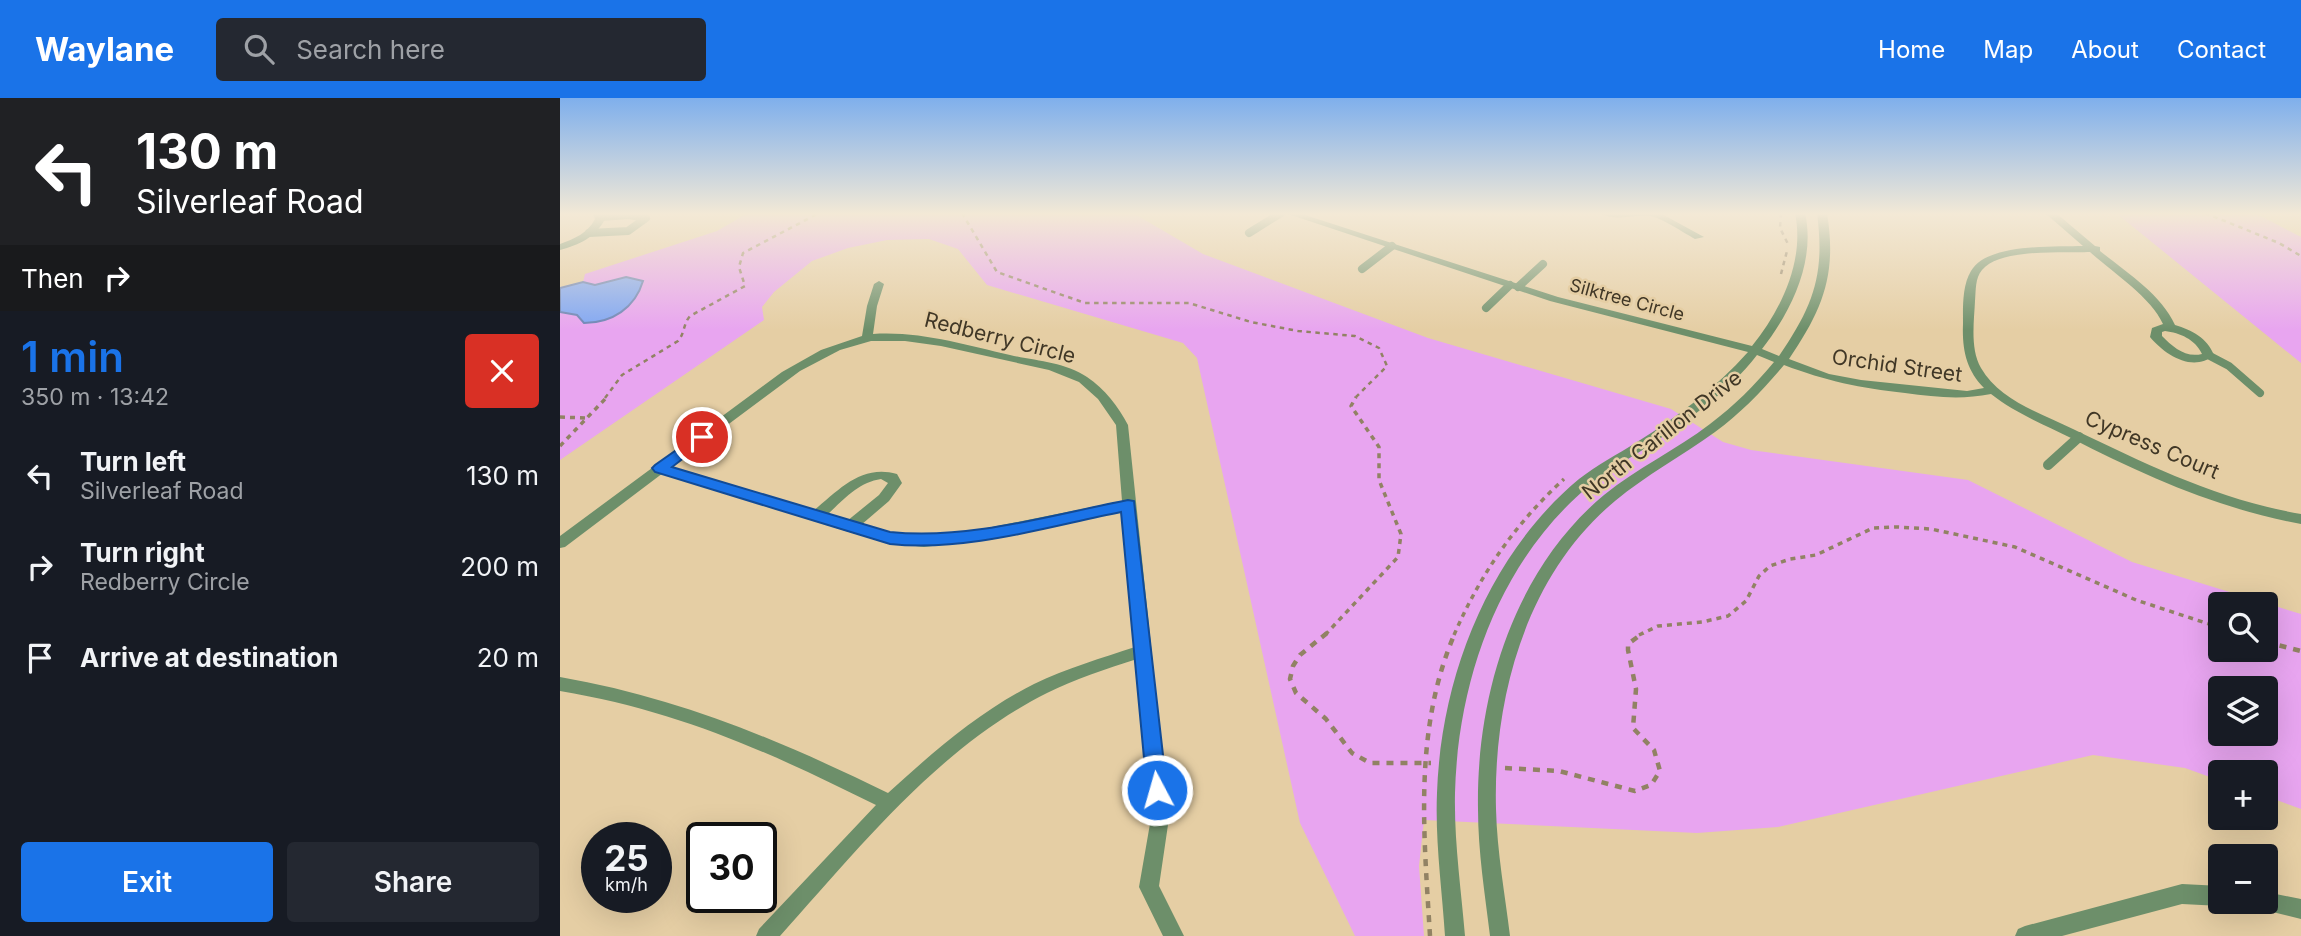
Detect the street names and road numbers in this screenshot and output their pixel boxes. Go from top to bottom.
street label: Silktree Circle [1568,274,1687,325]
street label: Redberry Circle [922,307,1078,368]
street label: Orchid Street [1830,344,1964,387]
street label: North Carillon Drive [1577,365,1746,505]
street label: Cypress Court [2081,405,2223,484]

